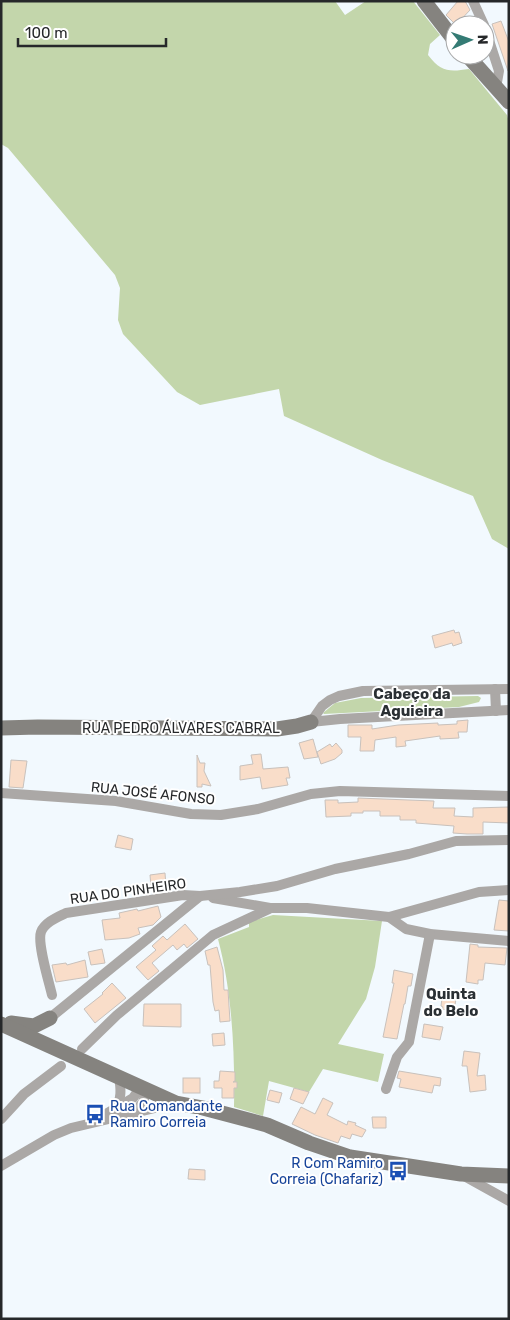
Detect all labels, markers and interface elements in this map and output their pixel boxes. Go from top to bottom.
scale bar [18,15,165,47]
north arrow [445,15,495,65]
text: 100 m [25,24,67,42]
text: N [474,34,491,45]
district label: Cabeço da Aguieira [373,685,451,720]
street label: RUA PEDRO ÁLVARES CABRAL [82,719,280,737]
street label: RUA JOSÉ AFONSO [90,778,216,808]
street label: RUA DO PINHEIRO [69,875,187,908]
district label: Quinta do Belo [424,985,478,1020]
place label: Rua Comandante Ramiro Correia [110,1098,223,1131]
bus stop icon: Rua Comandante Ramiro Correia [84,1103,106,1125]
place label: R Com Ramiro Correia (Chafariz) [270,1155,383,1188]
bus stop icon: R Com Ramiro Correia (Chafariz) [387,1160,409,1182]

